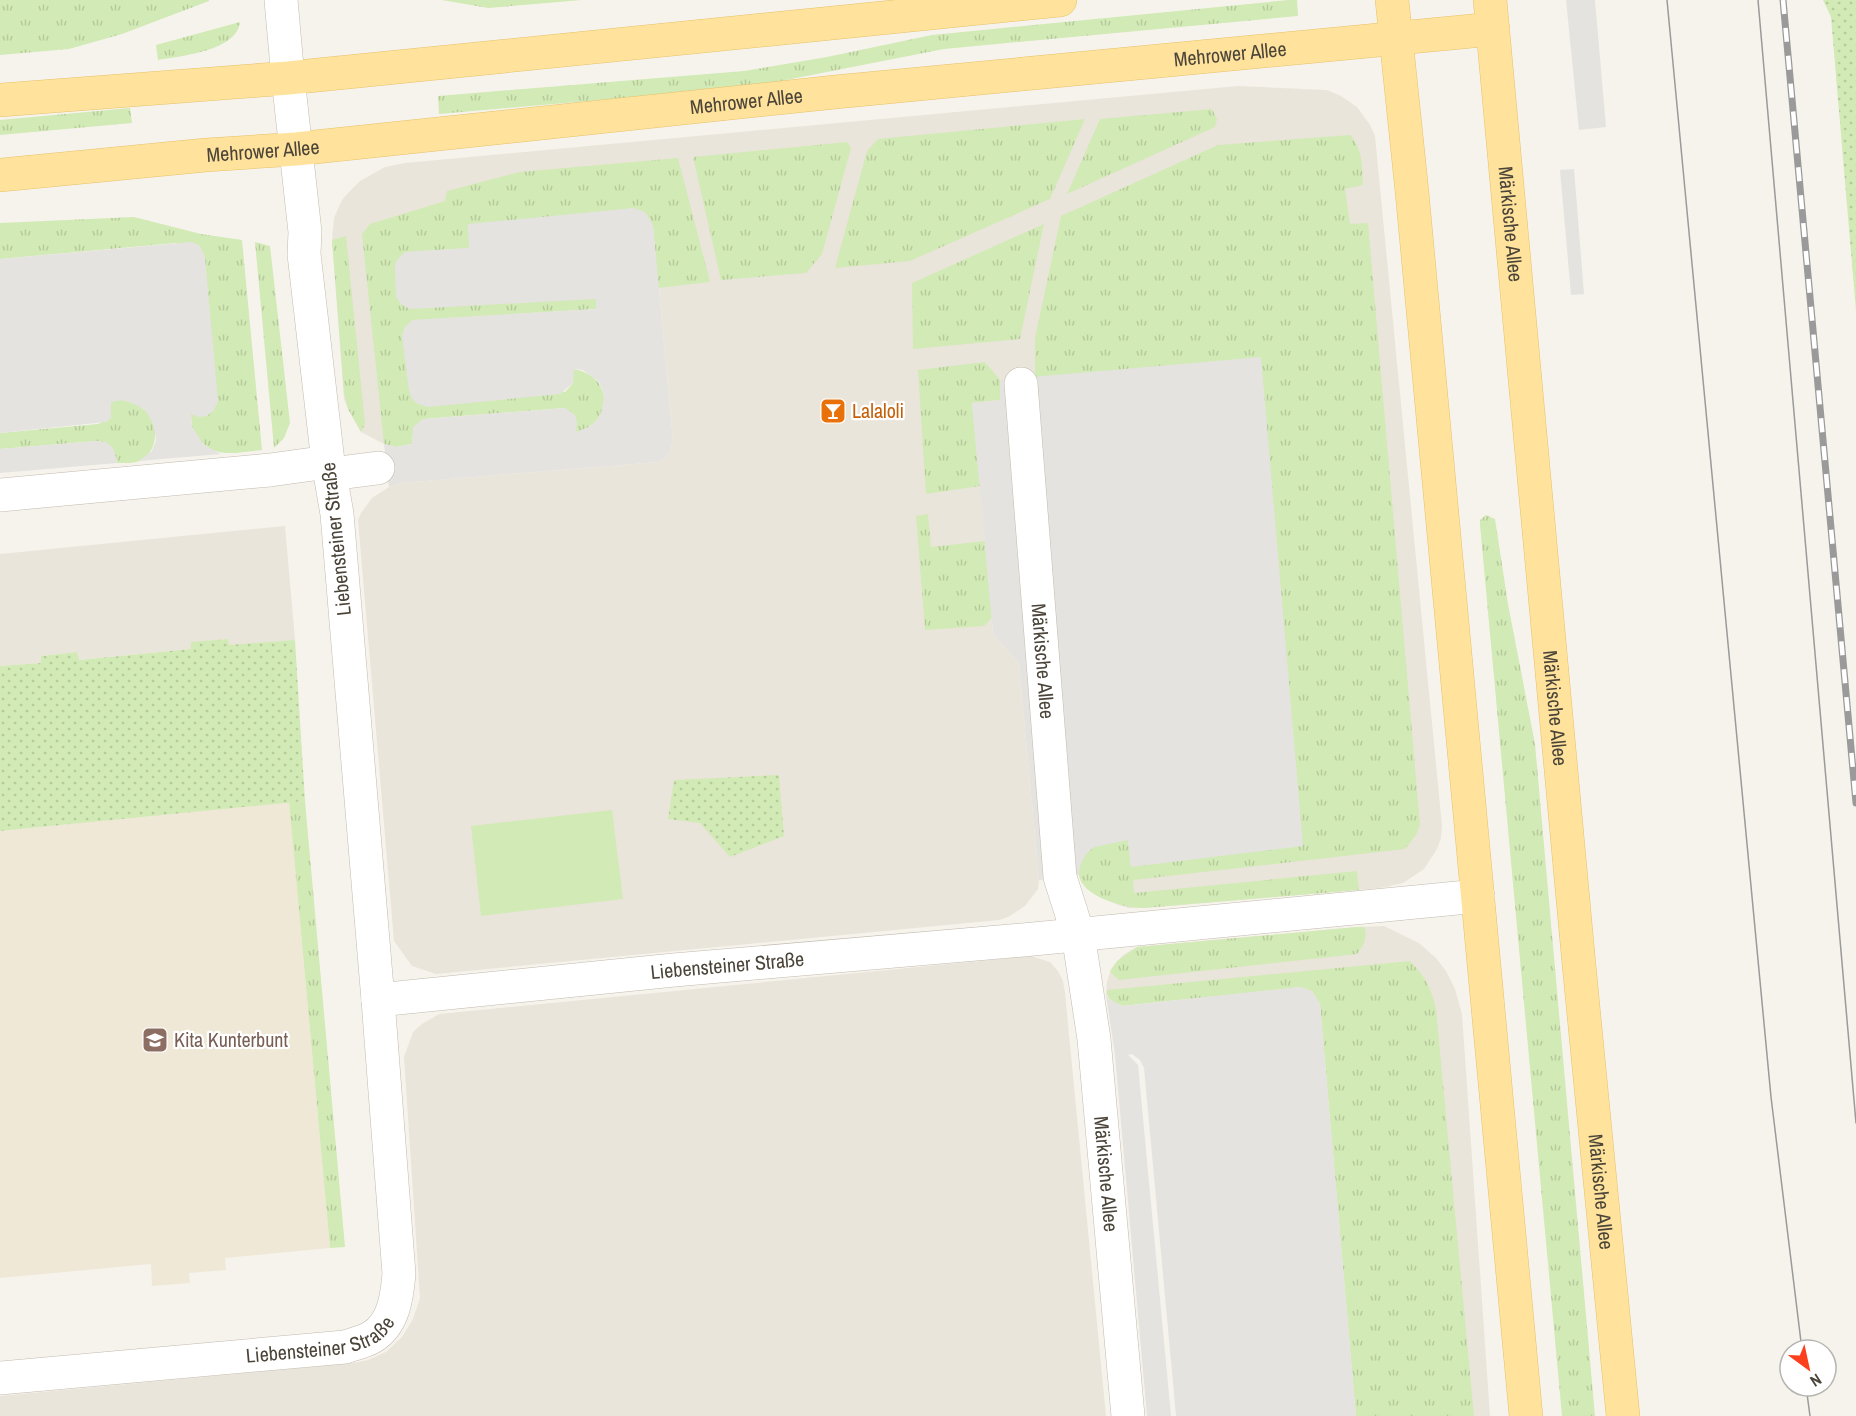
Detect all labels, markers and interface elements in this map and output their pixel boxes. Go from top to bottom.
street label: Mehrower Allee [1172,35,1288,73]
street label: Mehrower Allee [689,82,804,120]
street label: Mehrower Allee [206,133,321,168]
street label: Märkische Allee [1492,165,1530,283]
bar icon: Lalaloli [818,396,848,426]
place label: Lalaloli [852,397,904,424]
street label: Liebensteiner Straße [314,461,357,617]
street label: Märkische Allee [1025,602,1061,720]
street label: Märkische Allee [1537,649,1575,767]
street label: Liebensteiner Straße [649,945,805,985]
school or university icon: Kita Kunterbunt [140,1025,170,1055]
place label: Kita Kunterbunt [174,1026,288,1053]
street label: Märkische Allee [1088,1115,1125,1233]
street label: Märkische Allee [1583,1133,1621,1251]
street label: Liebensteiner Straße [245,1311,400,1369]
north arrow [1778,1338,1838,1398]
text: N [1806,1369,1826,1392]

